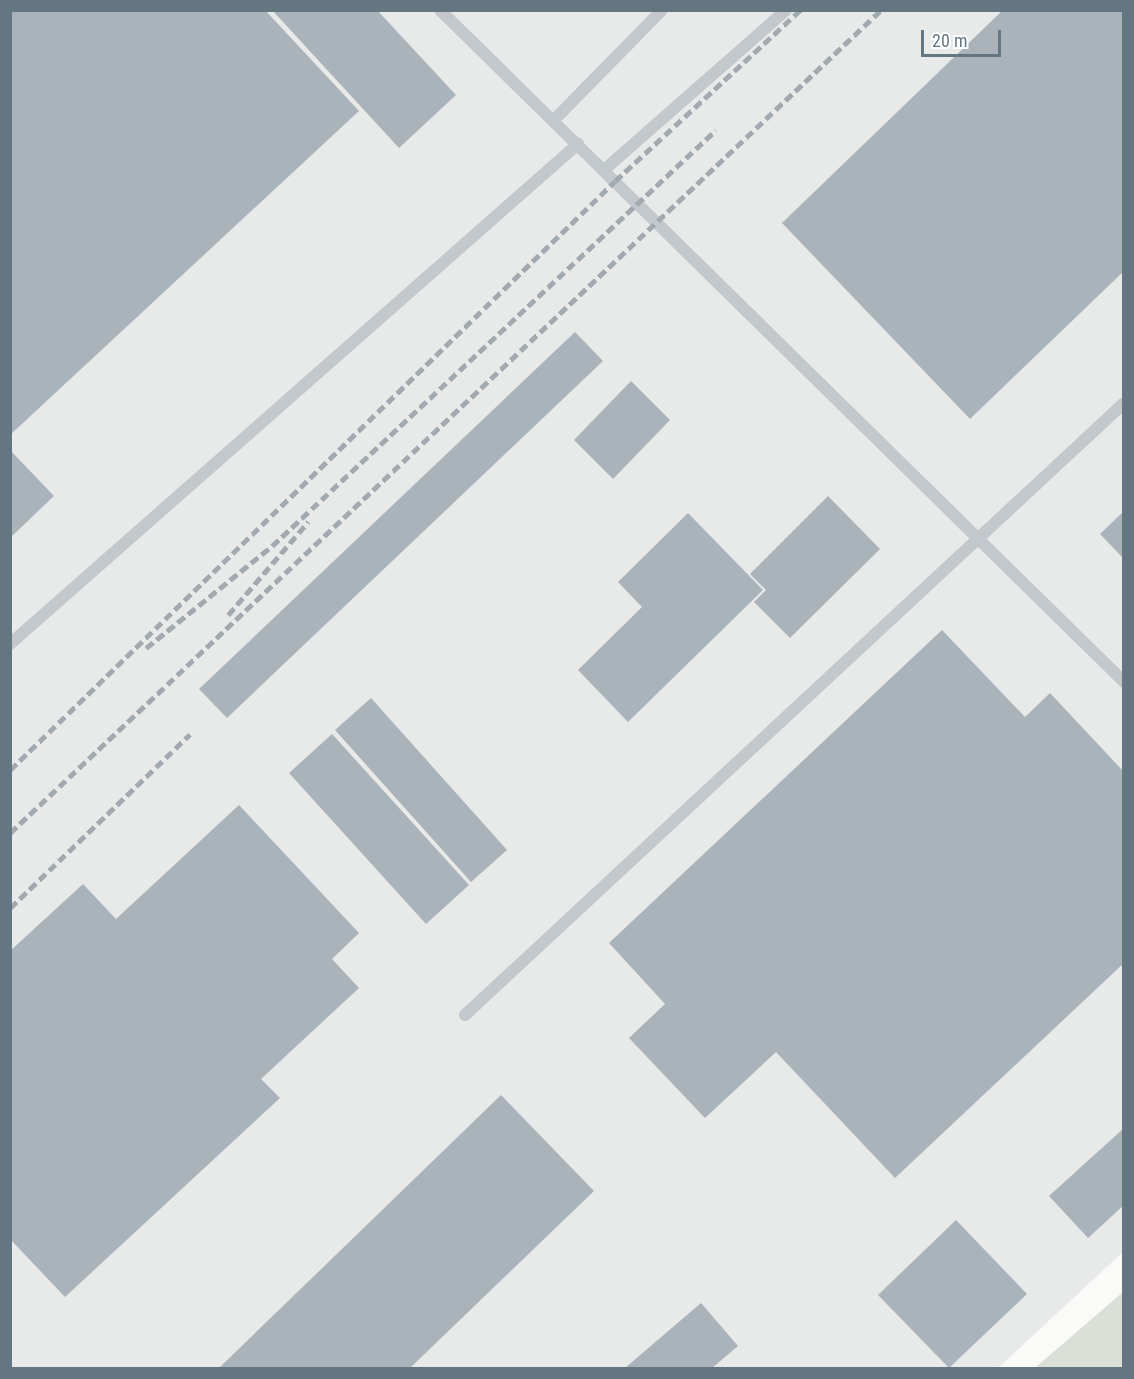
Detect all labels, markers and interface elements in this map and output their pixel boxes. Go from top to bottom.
scale bar [924,18,1004,56]
text: 20 m [932,30,967,51]

